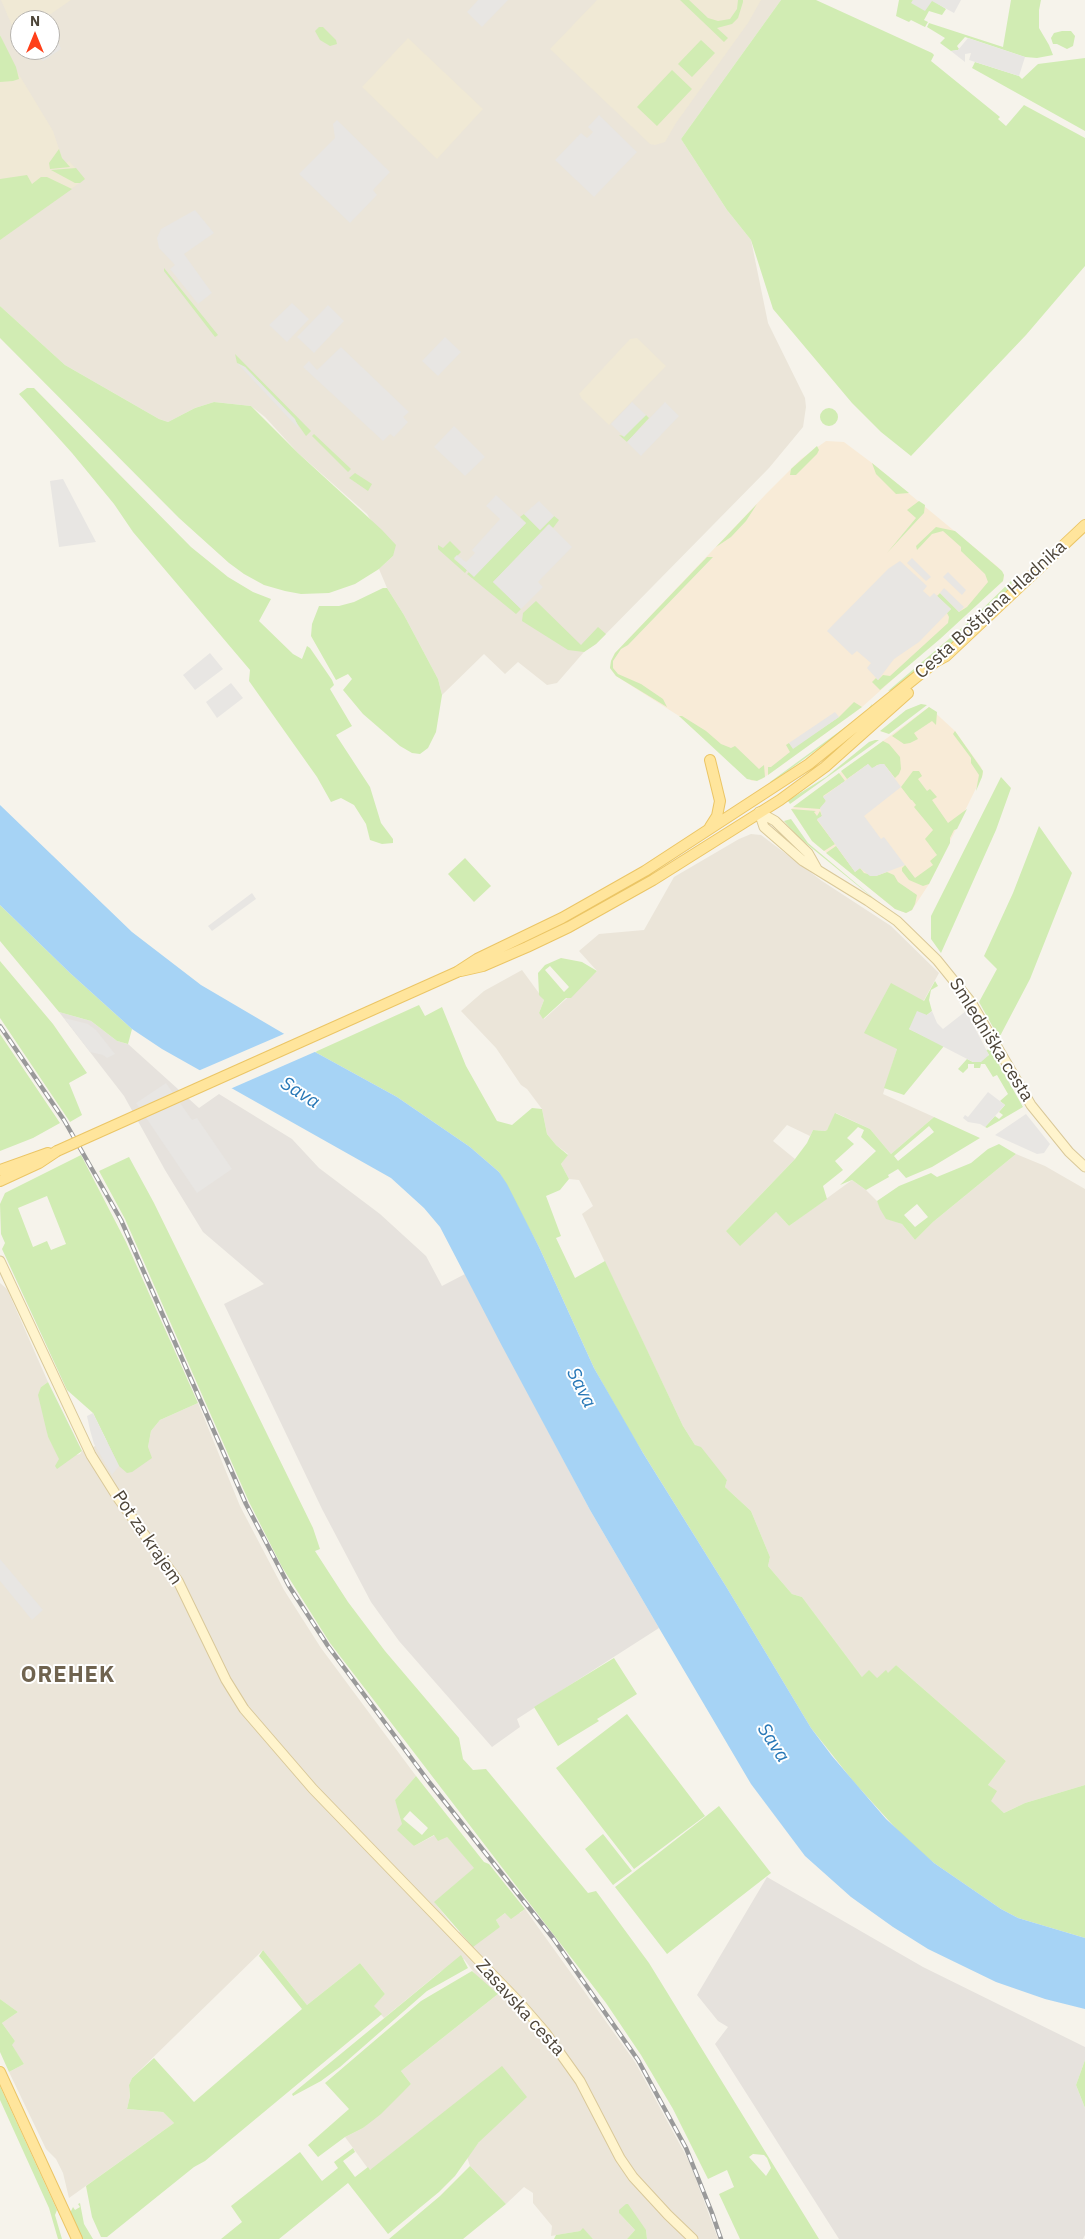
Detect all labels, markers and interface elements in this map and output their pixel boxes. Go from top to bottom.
north arrow [10,10,60,60]
text: N [30,12,40,30]
street label: Cesta Boštjana Hladnika [911,536,1071,684]
street label: Smledniška cesta [944,974,1038,1106]
water label: Sava [276,1072,324,1114]
water label: Sava [561,1364,601,1412]
street label: Pot za krajem [108,1487,186,1589]
district label: OREHEK [20,1663,116,1689]
water label: Sava [752,1719,794,1767]
street label: Zasavska cesta [471,1955,569,2061]

